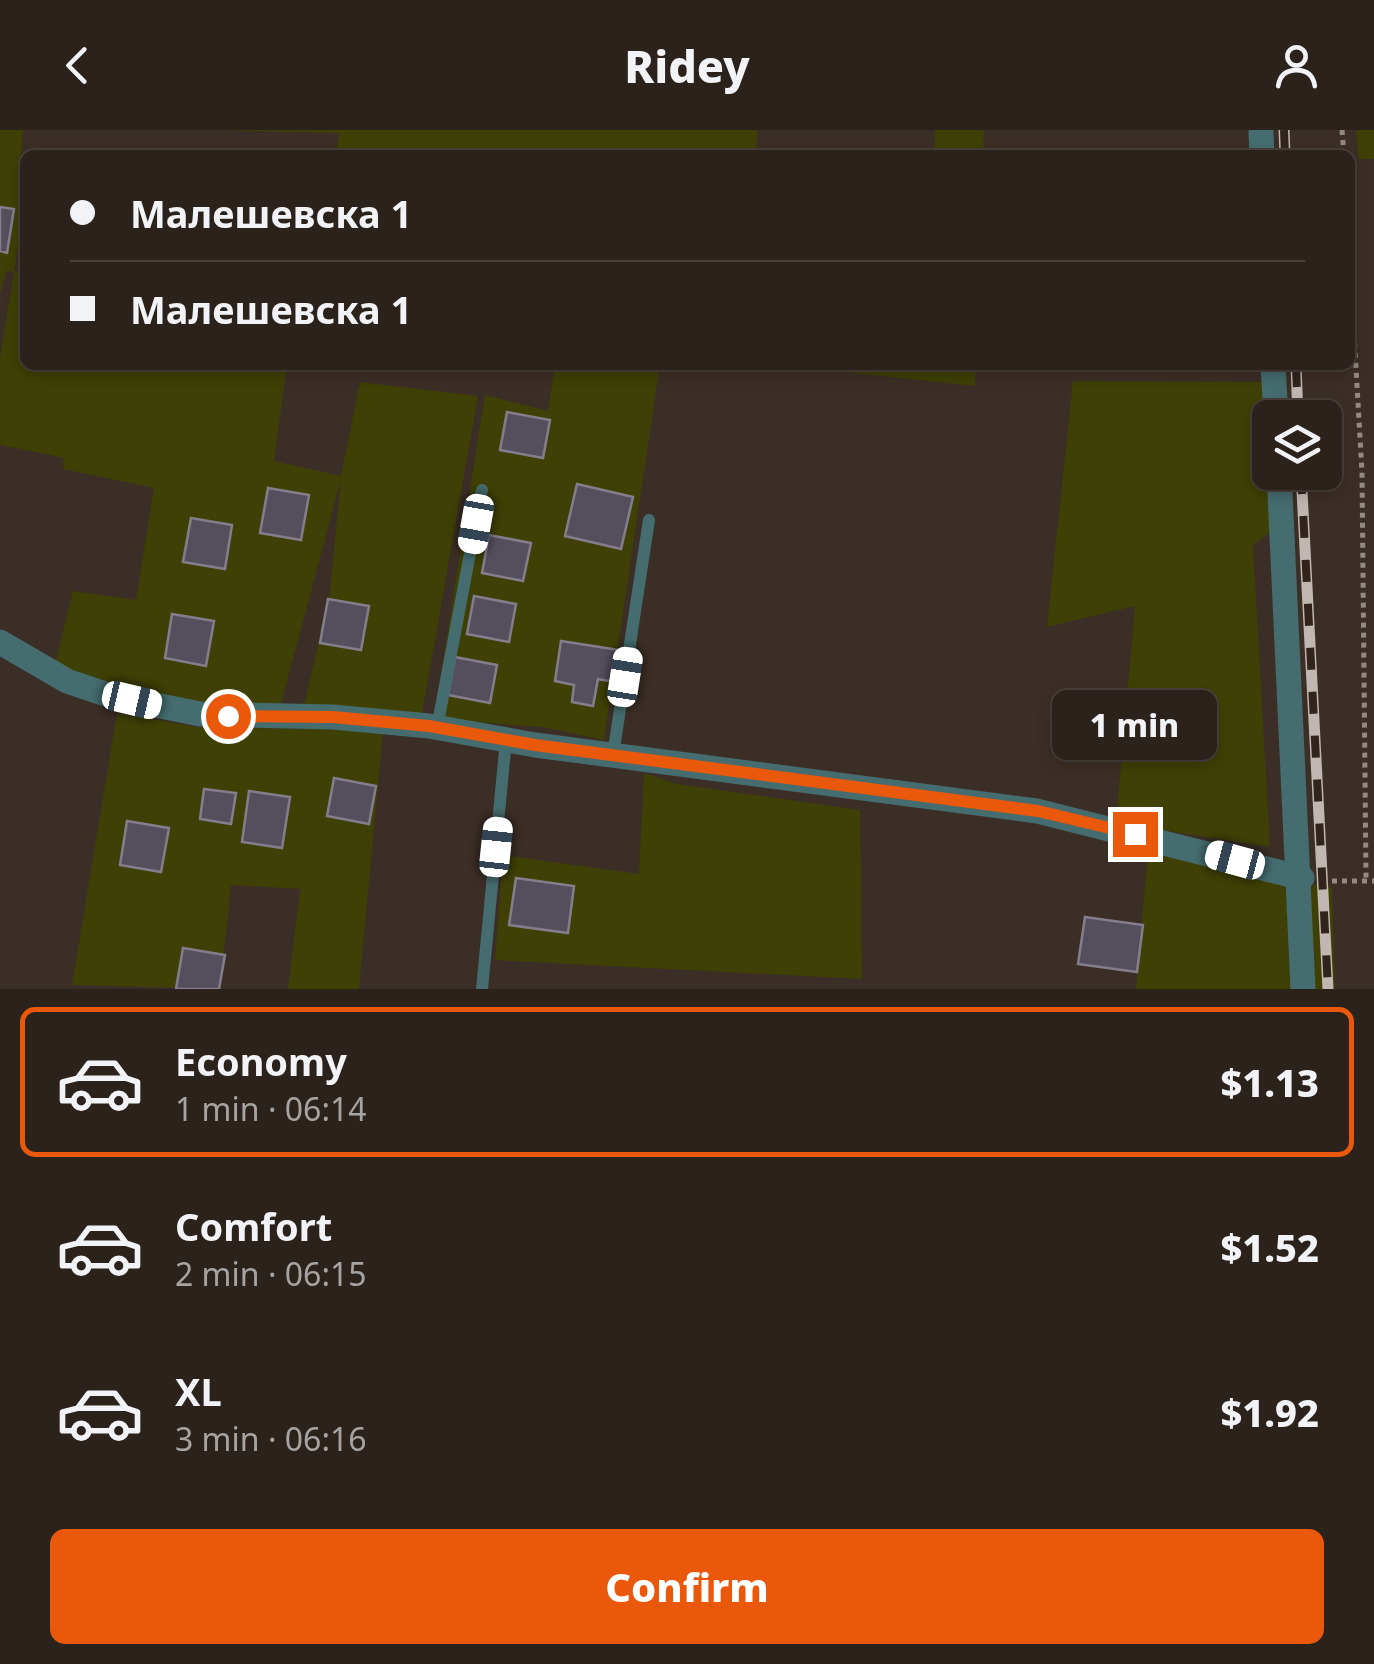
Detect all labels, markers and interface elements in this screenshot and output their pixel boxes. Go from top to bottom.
text: Ridey [624,35,750,96]
icon: back [50,38,105,93]
icon: person [1269,38,1324,93]
text: Малешевска 1 [130,187,412,239]
text: Малешевска 1 [130,283,412,335]
map controls [1252,400,1342,490]
button: layers [1252,400,1342,490]
car [456,492,496,556]
car [605,645,645,709]
car [99,679,165,721]
callout: 1 min [1052,689,1218,759]
route start [206,694,251,739]
text: 1 min [1090,703,1179,746]
route end [1113,812,1158,857]
car [478,816,514,878]
car [1202,838,1268,882]
text: Economy [175,1035,347,1087]
icon: car [55,1037,145,1127]
text: $1.13 [1220,1056,1319,1108]
text: 1 min · 06:14 [175,1087,367,1130]
text: Comfort [175,1200,332,1252]
icon: car [55,1202,145,1292]
text: $1.52 [1220,1221,1319,1273]
text: 2 min · 06:15 [175,1252,367,1295]
text: XL [175,1365,222,1417]
icon: car [55,1367,145,1457]
text: $1.92 [1220,1386,1319,1438]
text: 3 min · 06:16 [175,1417,367,1460]
button: Confirm [50,1529,1324,1644]

